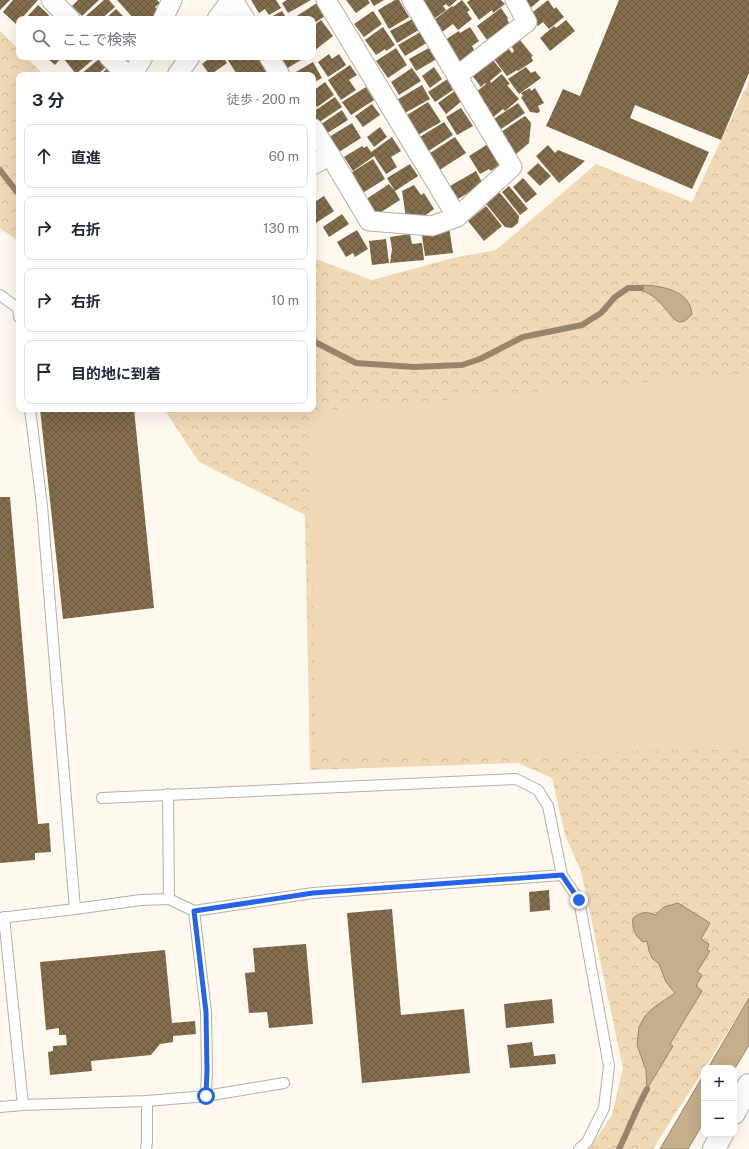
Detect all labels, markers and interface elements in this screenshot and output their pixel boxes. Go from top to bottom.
search box [16,16,316,60]
icon: search [30,27,52,49]
text: ここで検索 [62,31,137,48]
text: 3 分 [32,90,64,110]
text: 徒歩 · 200 m [227,92,300,107]
icon: ahead [33,145,55,167]
text: 直進 [71,149,101,166]
text: 60 m [269,149,299,164]
icon: right [33,217,55,239]
text: 右折 [71,221,101,238]
text: 130 m [263,221,299,236]
icon: right [33,289,55,311]
text: 右折 [71,293,101,310]
text: 10 m [271,293,299,308]
icon: arrive [33,361,55,383]
text: 目的地に到着 [71,365,161,382]
route end [570,891,588,909]
map controls [701,1065,737,1137]
button: + [701,1065,737,1101]
route start [197,1087,215,1105]
button: − [701,1101,737,1137]

